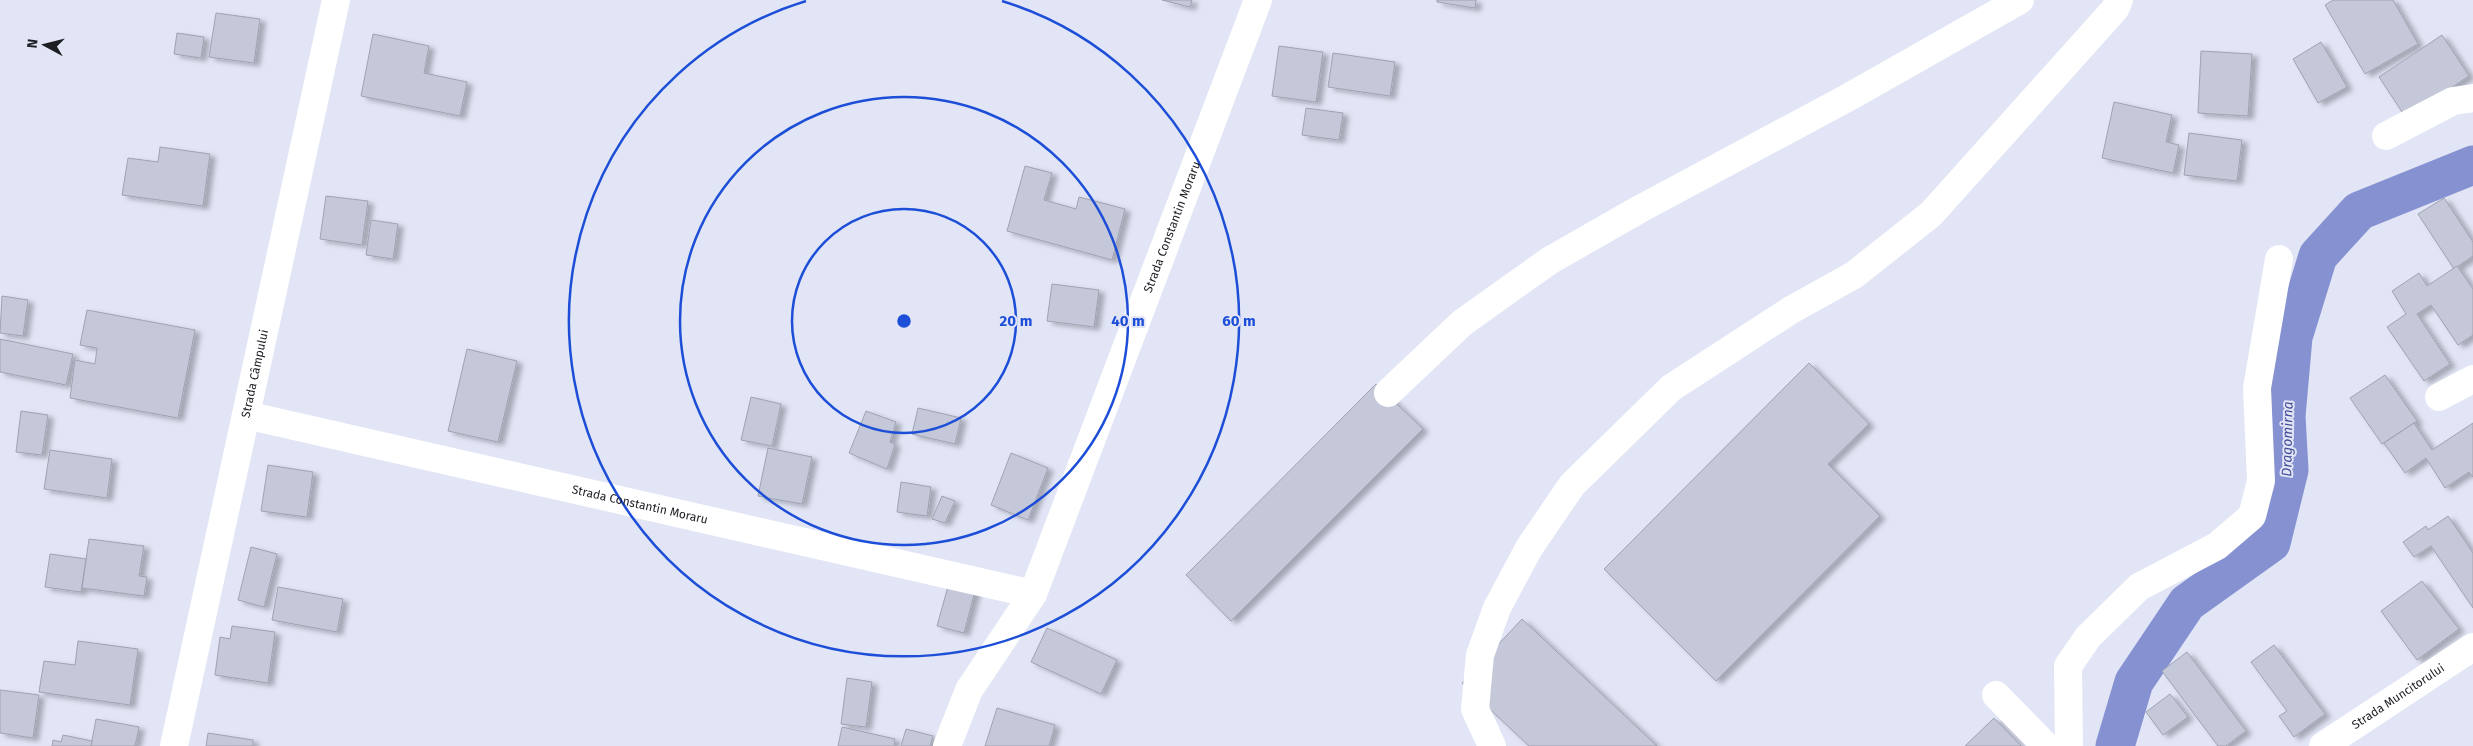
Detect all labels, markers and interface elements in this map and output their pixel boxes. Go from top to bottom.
north arrow [20,20,70,70]
text: N [24,38,42,49]
street label: Strada Constantin Moraru [1141,159,1203,295]
centre of rings [895,312,913,330]
text: 20 m [1000,312,1032,330]
text: 40 m [1111,312,1145,330]
text: 60 m [1222,312,1256,330]
street label: Strada Câmpului [238,328,271,419]
water label: Dragomirna [2278,401,2297,477]
street label: Strada Constantin Moraru [571,482,709,527]
street label: Strada Muncitorului [2349,661,2447,732]

